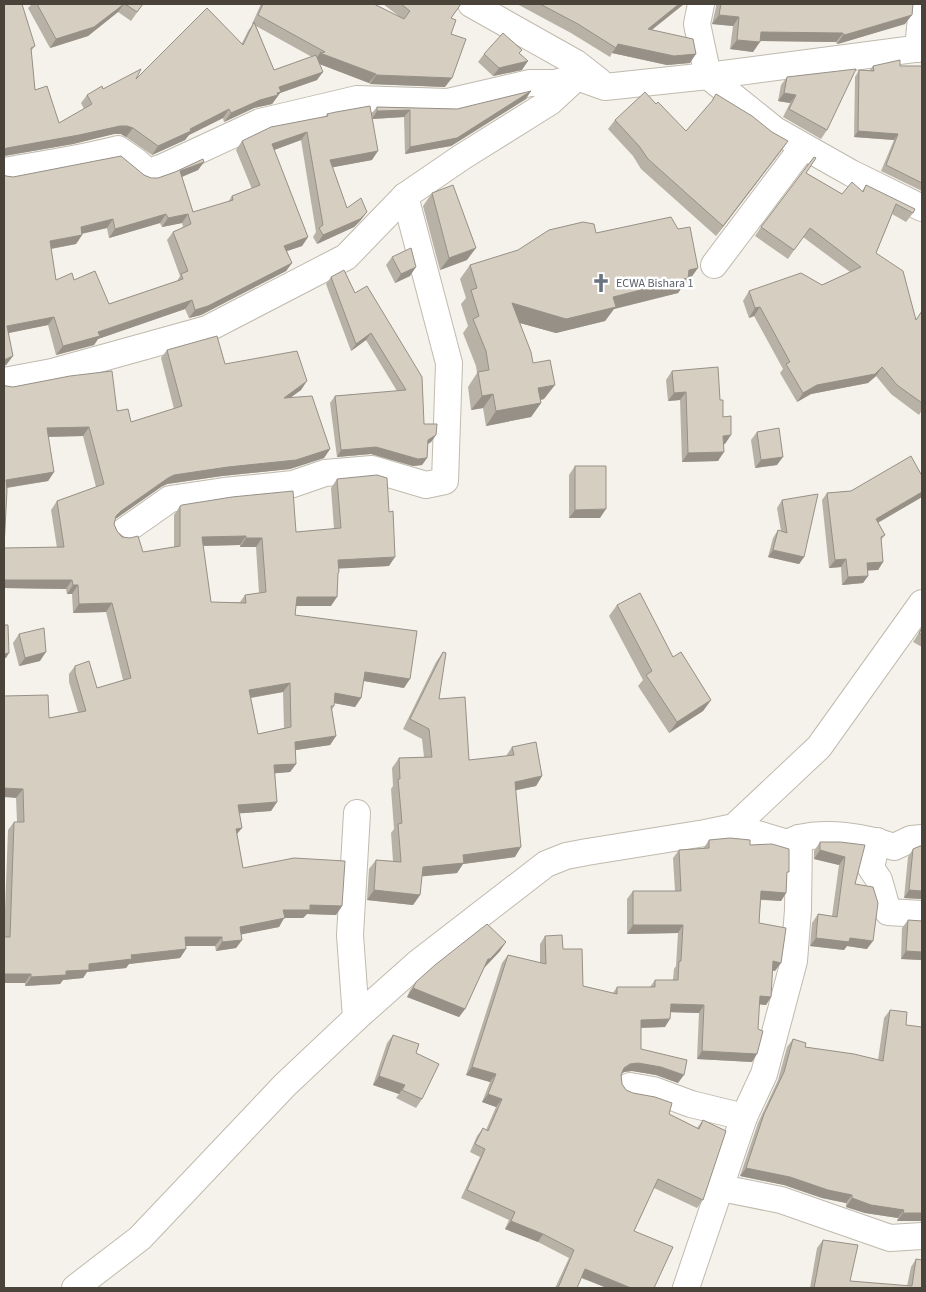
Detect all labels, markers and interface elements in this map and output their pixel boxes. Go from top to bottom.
church icon: ECWA Bishara 1 [590,272,612,294]
place label: ECWA Bishara 1 [616,275,693,292]

